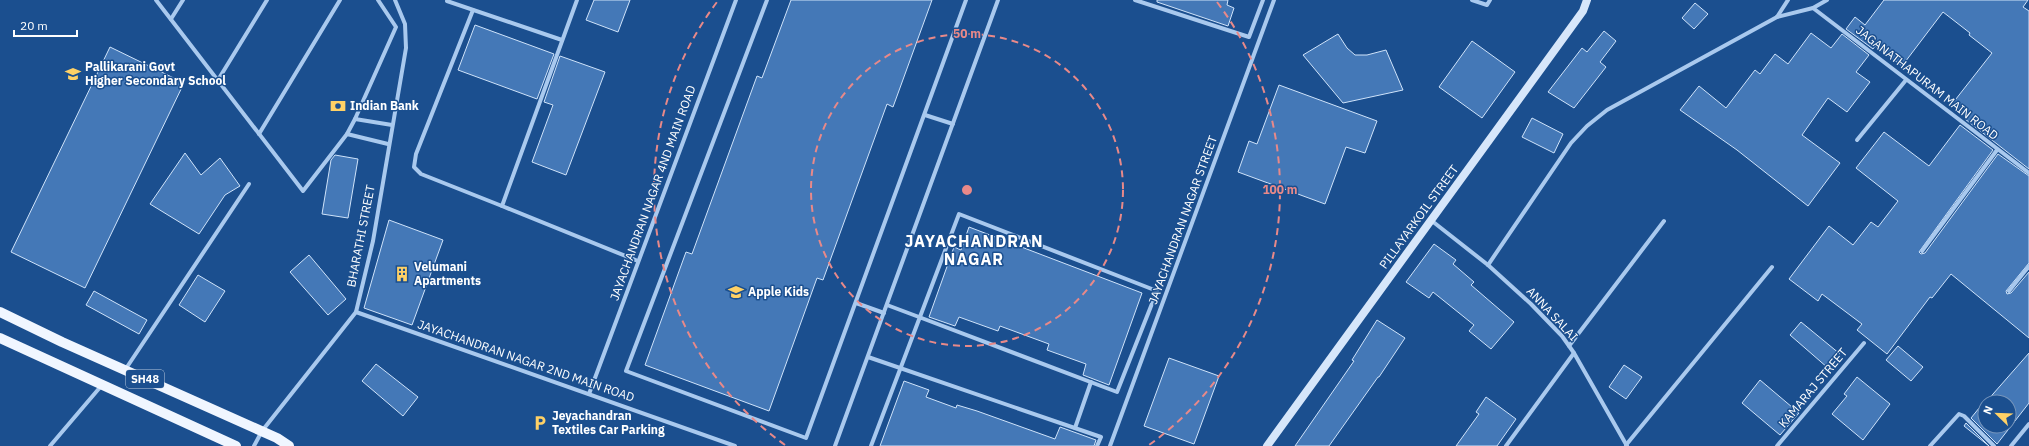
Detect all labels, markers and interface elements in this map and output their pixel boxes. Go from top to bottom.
scale bar [14,12,77,38]
text: 20 m [20,18,48,33]
street label: JAGANATHAPURAM MAIN ROAD [1853,22,2001,143]
text: 50 m [953,26,981,41]
place label: Pallikarani Govt Higher Secondary School [85,59,226,88]
school or university icon: Pallikarani Govt Higher Secondary School [64,65,82,83]
street label: JAYACHANDRAN NAGAR 4ND MAIN ROAD [606,83,699,303]
bank icon: Indian Bank [329,97,347,115]
place label: Indian Bank [350,98,419,113]
street label: JAYACHANDRAN NAGAR STREET [1145,133,1220,306]
street label: PILLAYARKOIL STREET [1376,162,1461,272]
text: 100 m [1262,182,1298,197]
street label: BHARATHI STREET [343,183,378,288]
centre of rings [960,183,974,197]
district label: JAYACHANDRAN NAGAR [904,231,1044,269]
place label: Velumani Apartments [414,259,481,288]
building icon: Velumani Apartments [393,265,411,283]
school or university icon: Apple Kids [727,283,745,301]
street label: ANNA SALAI [1523,283,1581,344]
place label: Apple Kids [748,284,809,299]
street label: JAYACHANDRAN NAGAR 2ND MAIN ROAD [416,316,636,405]
street label: KAMARAJ STREET [1775,345,1850,431]
road number: SH48 [126,370,164,388]
north arrow [1977,394,2017,434]
text: N [1980,404,1996,416]
place label: Jeyachandran Textiles Car Parking [552,408,665,437]
parking icon: Jeyachandran Textiles Car Parking [531,414,549,432]

